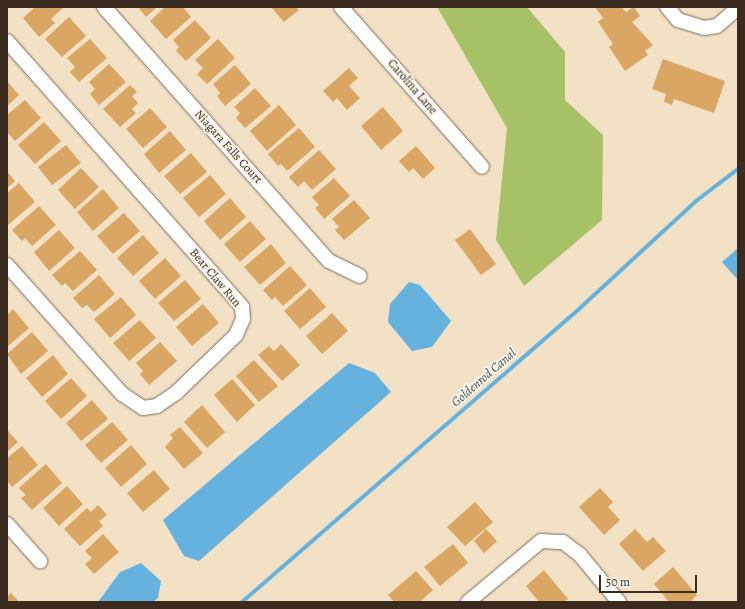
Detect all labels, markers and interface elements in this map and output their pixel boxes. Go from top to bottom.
street label: Carolina Lane [384,57,440,117]
street label: Niagara Falls Court [191,107,265,187]
street label: Bear Claw Run [186,246,244,310]
water label: Goldenrod Canal [448,346,520,410]
scale bar [601,567,699,593]
text: 50 m [606,574,630,590]

